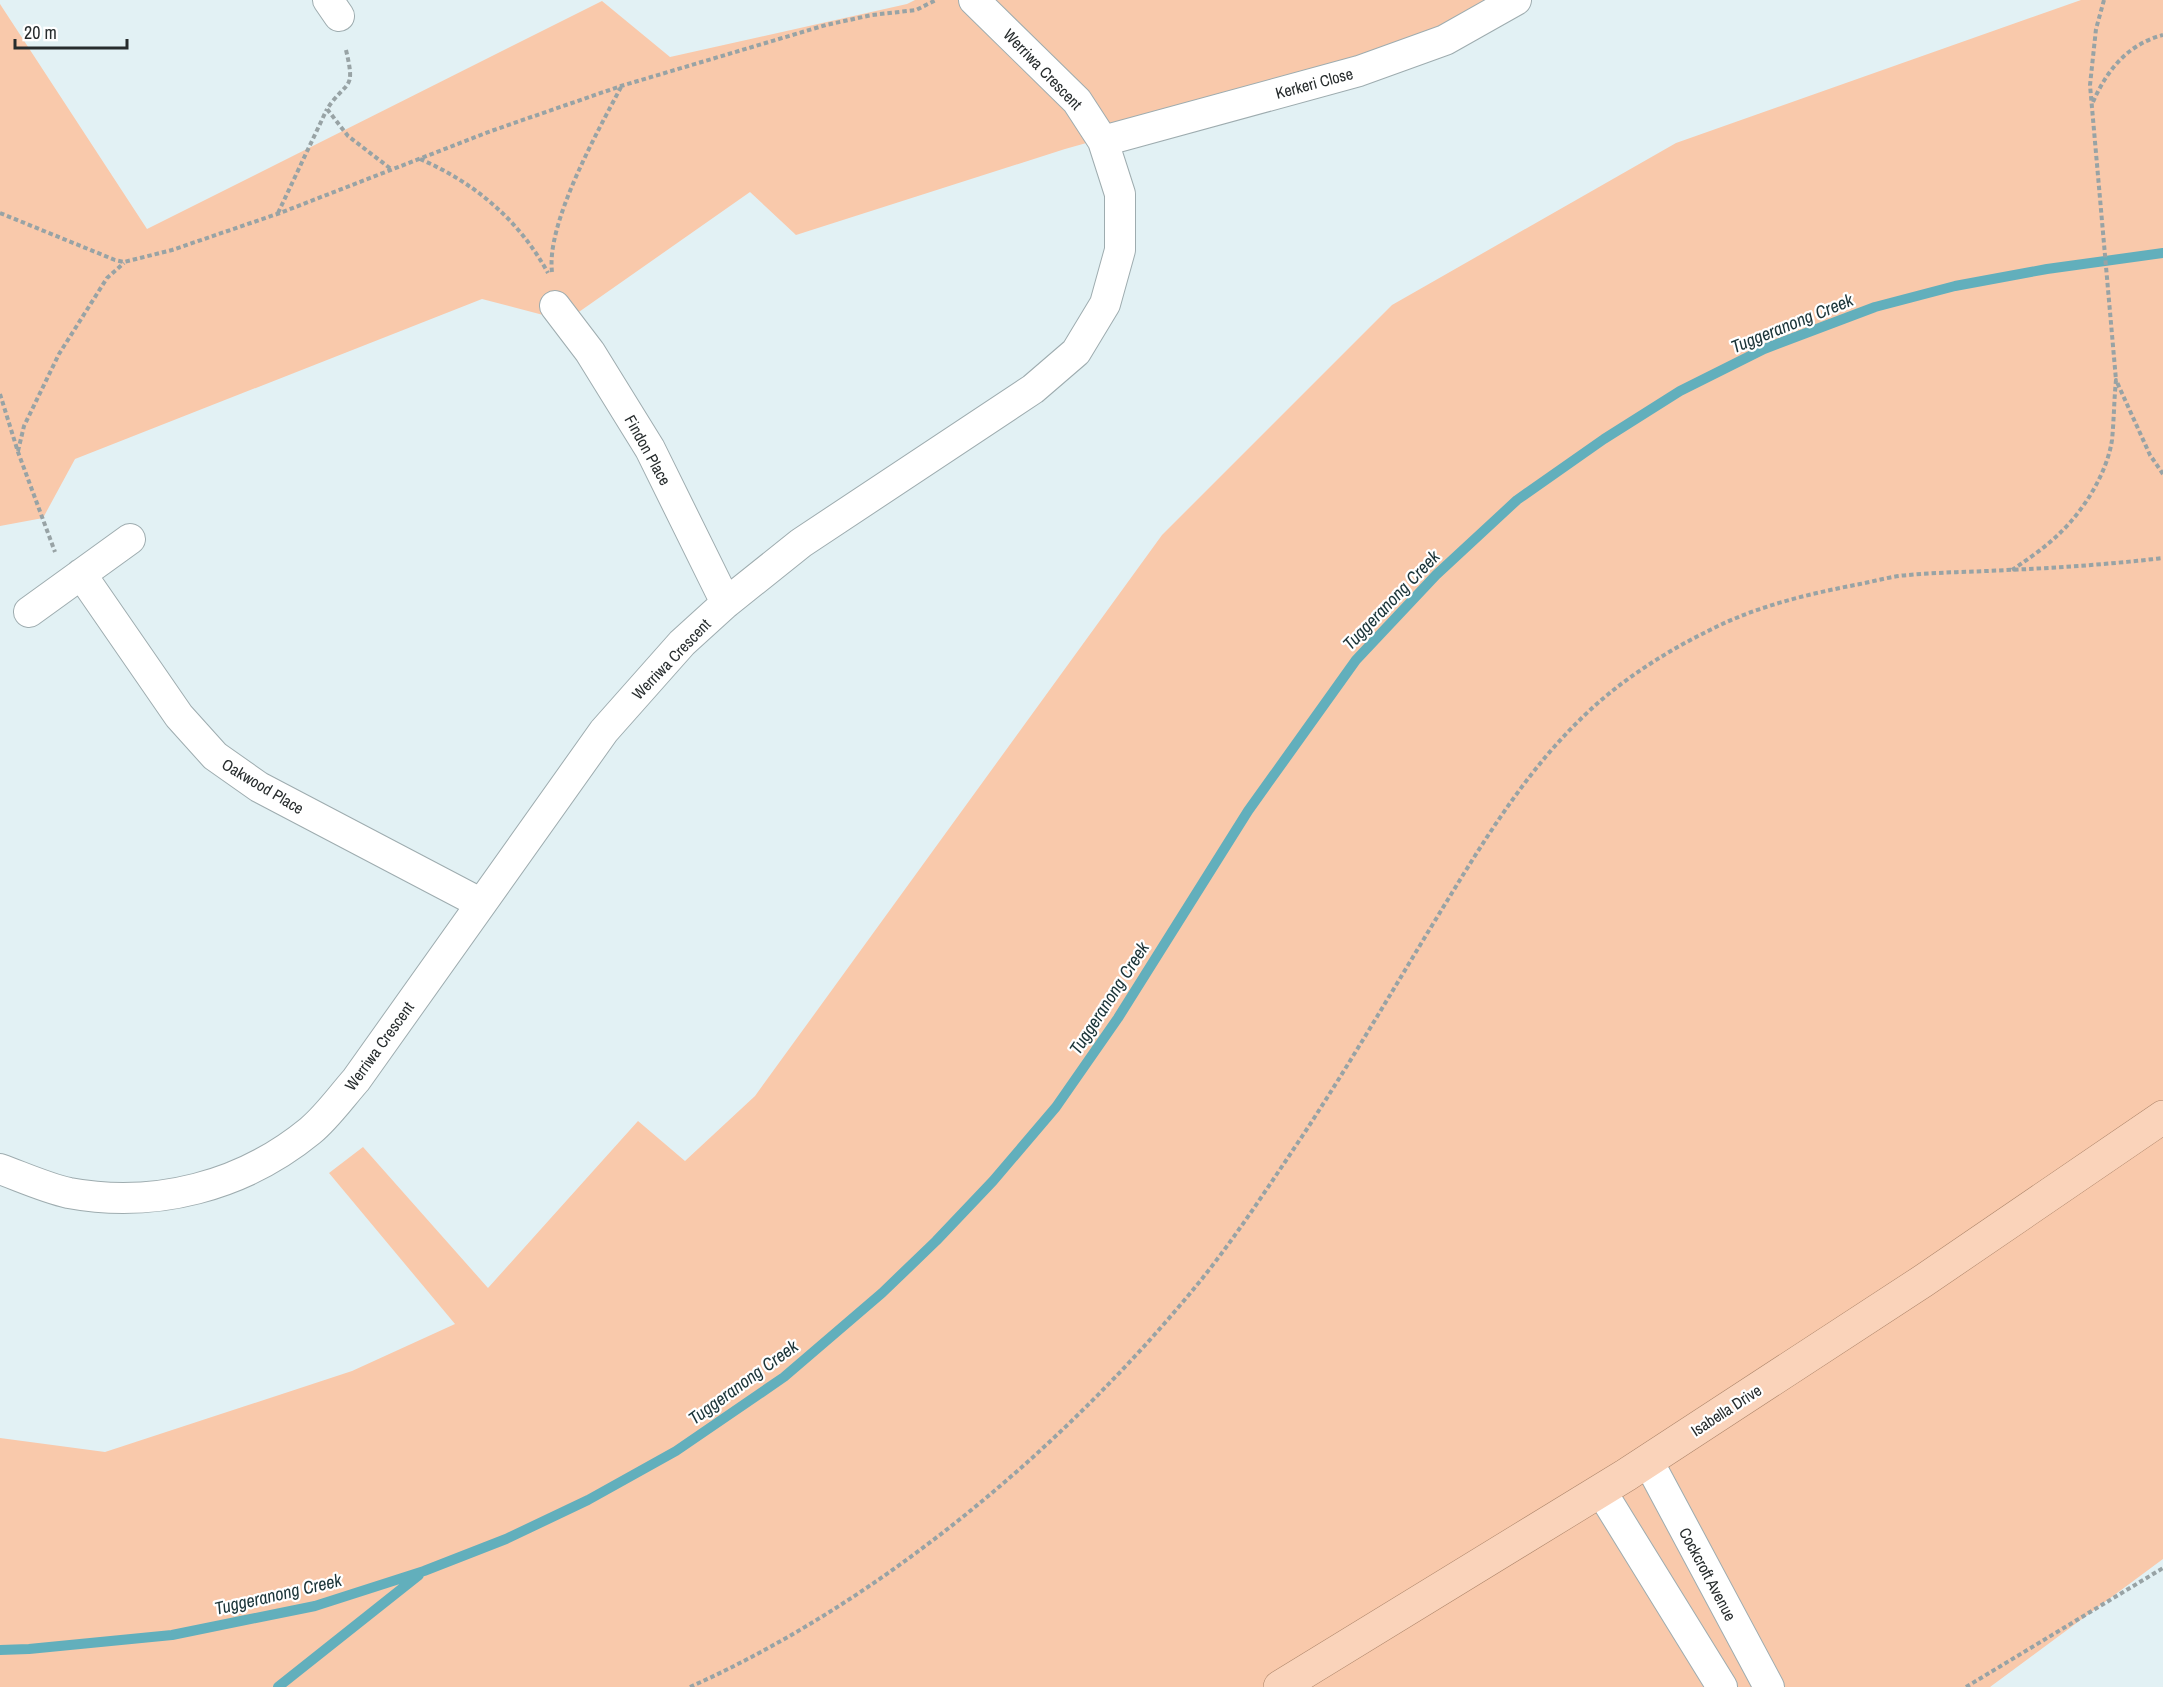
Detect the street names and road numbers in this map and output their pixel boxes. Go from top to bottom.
street label: Werriwa Crescent [999,24,1088,115]
street label: Kerkeri Close [1273,62,1355,104]
street label: Findon Place [620,411,676,489]
street label: Werriwa Crescent [627,613,716,704]
street label: Oakwood Place [218,753,308,819]
street label: Werriwa Crescent [339,997,419,1095]
street label: Isabella Drive [1686,1379,1766,1441]
street label: Cockcroft Avenue [1674,1524,1742,1624]

